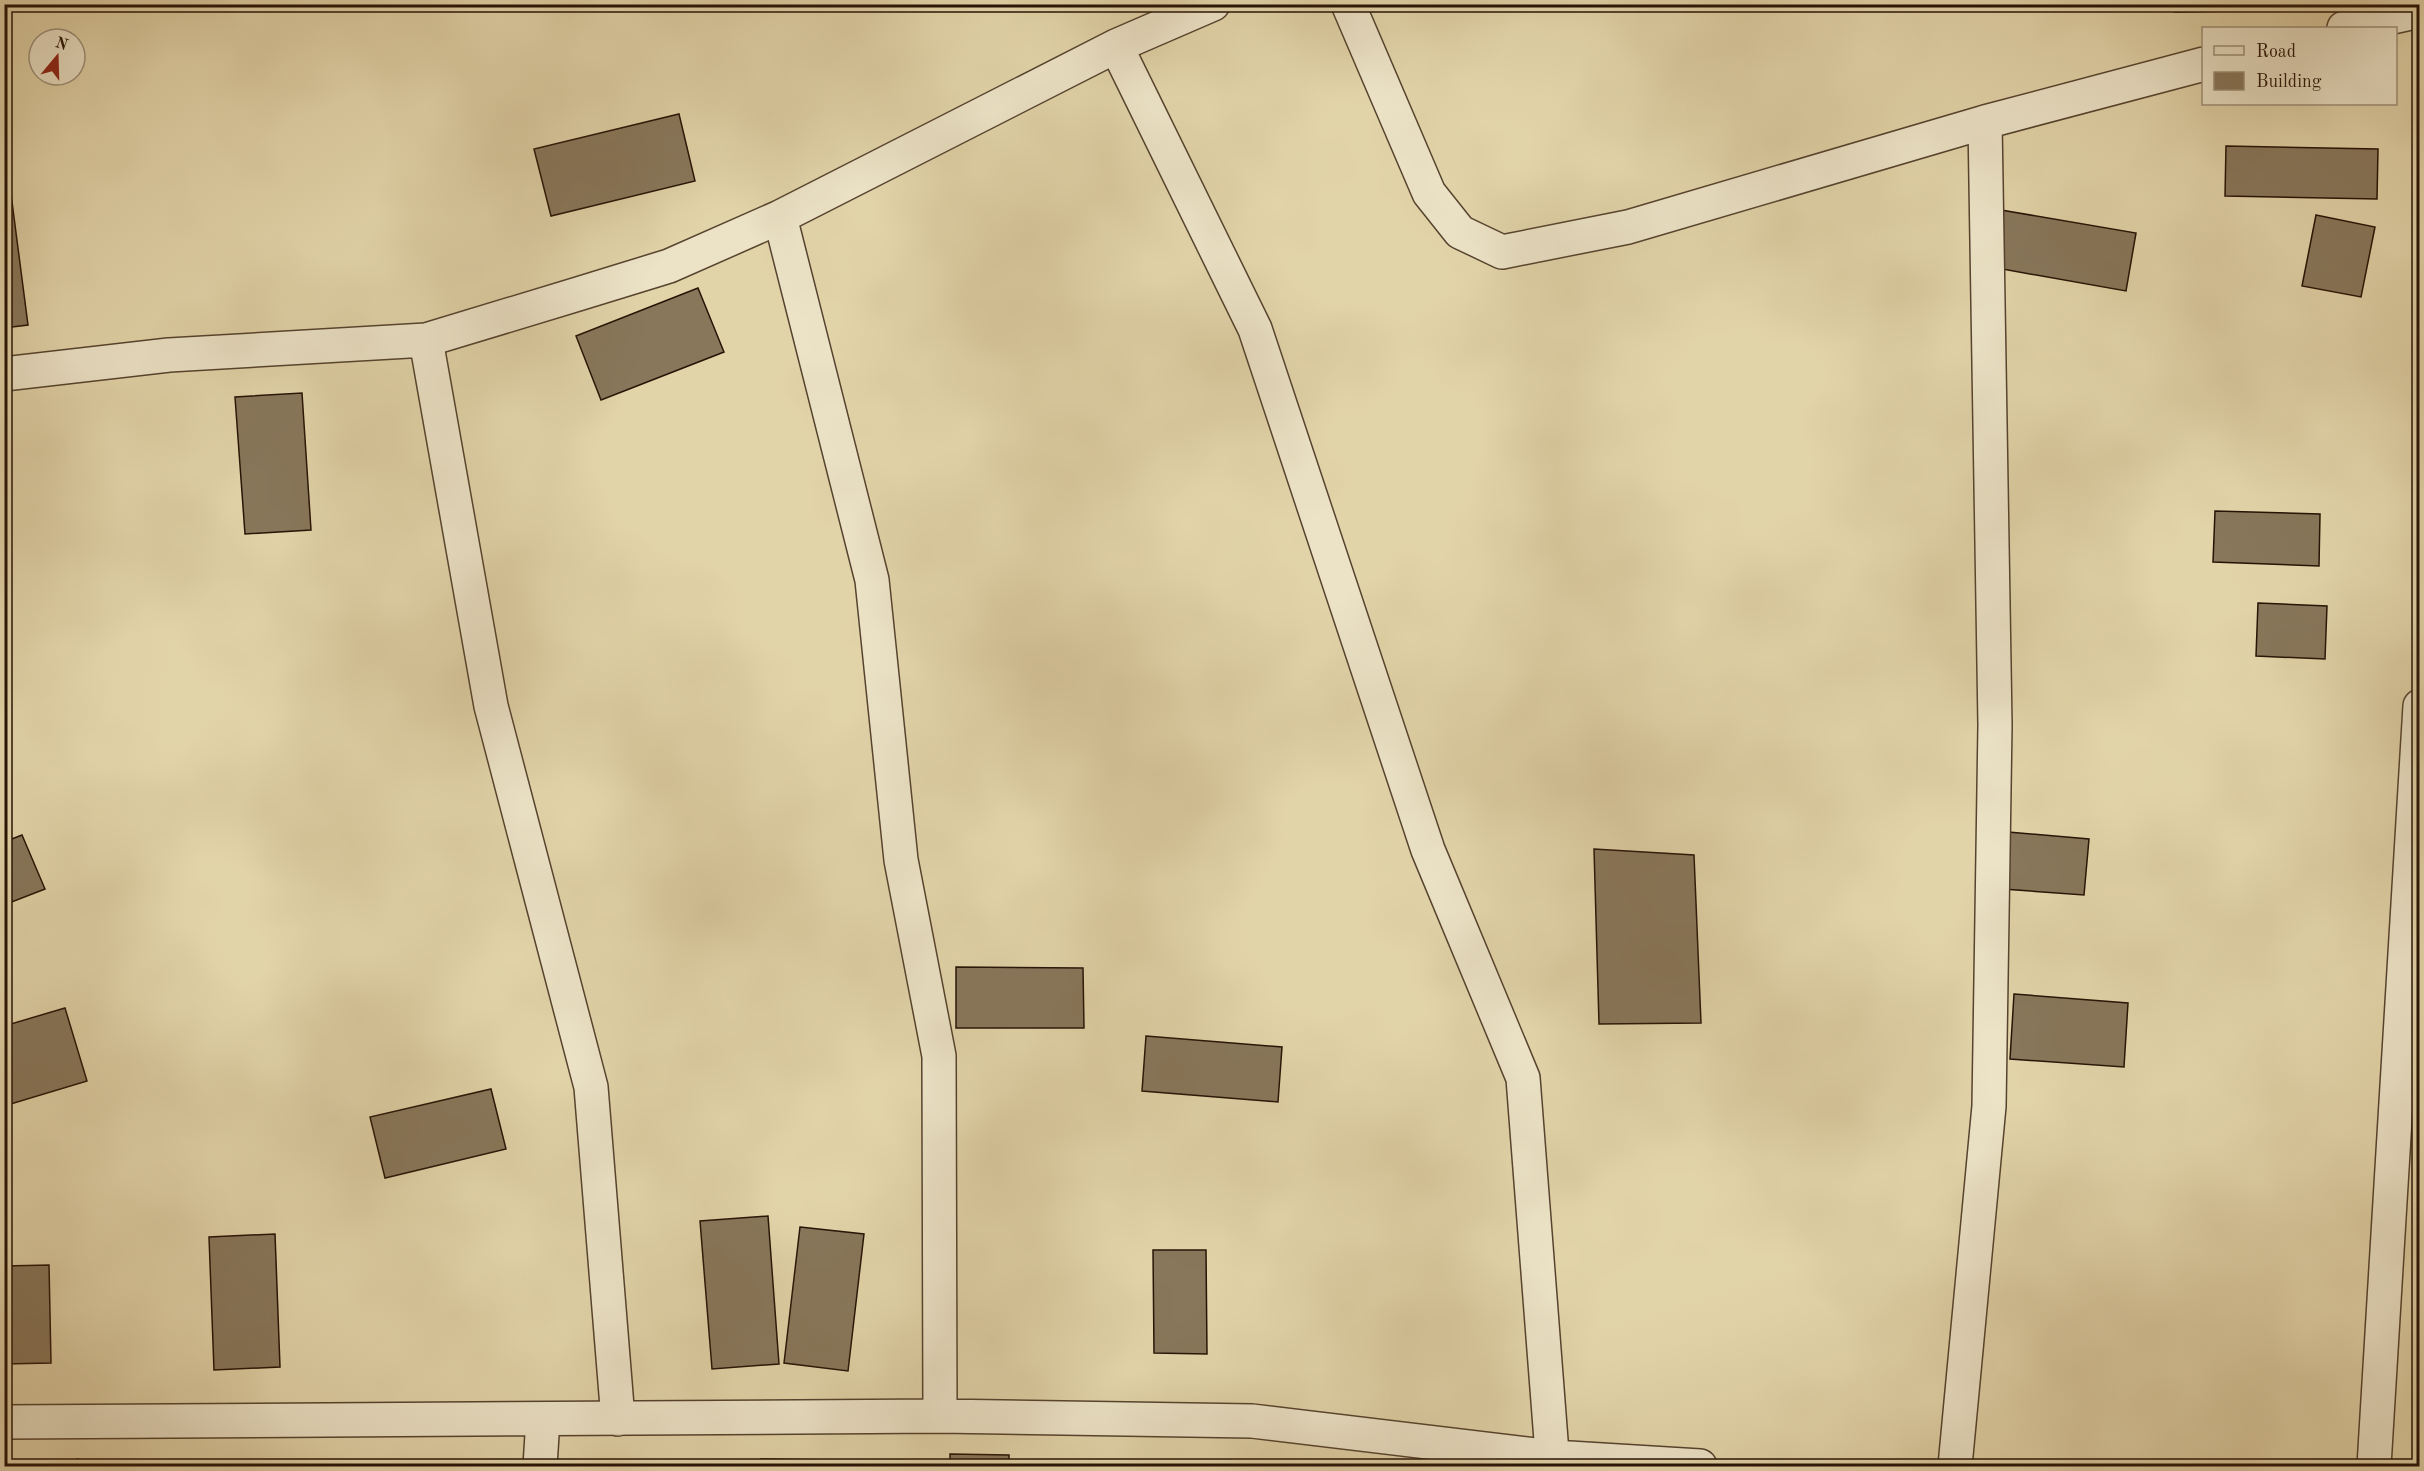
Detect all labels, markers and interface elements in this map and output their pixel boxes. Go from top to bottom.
north arrow [27,27,87,87]
legend [2202,27,2397,105]
text: N [53,35,70,55]
text: Road [2256,43,2296,61]
text: Building [2256,73,2322,91]

